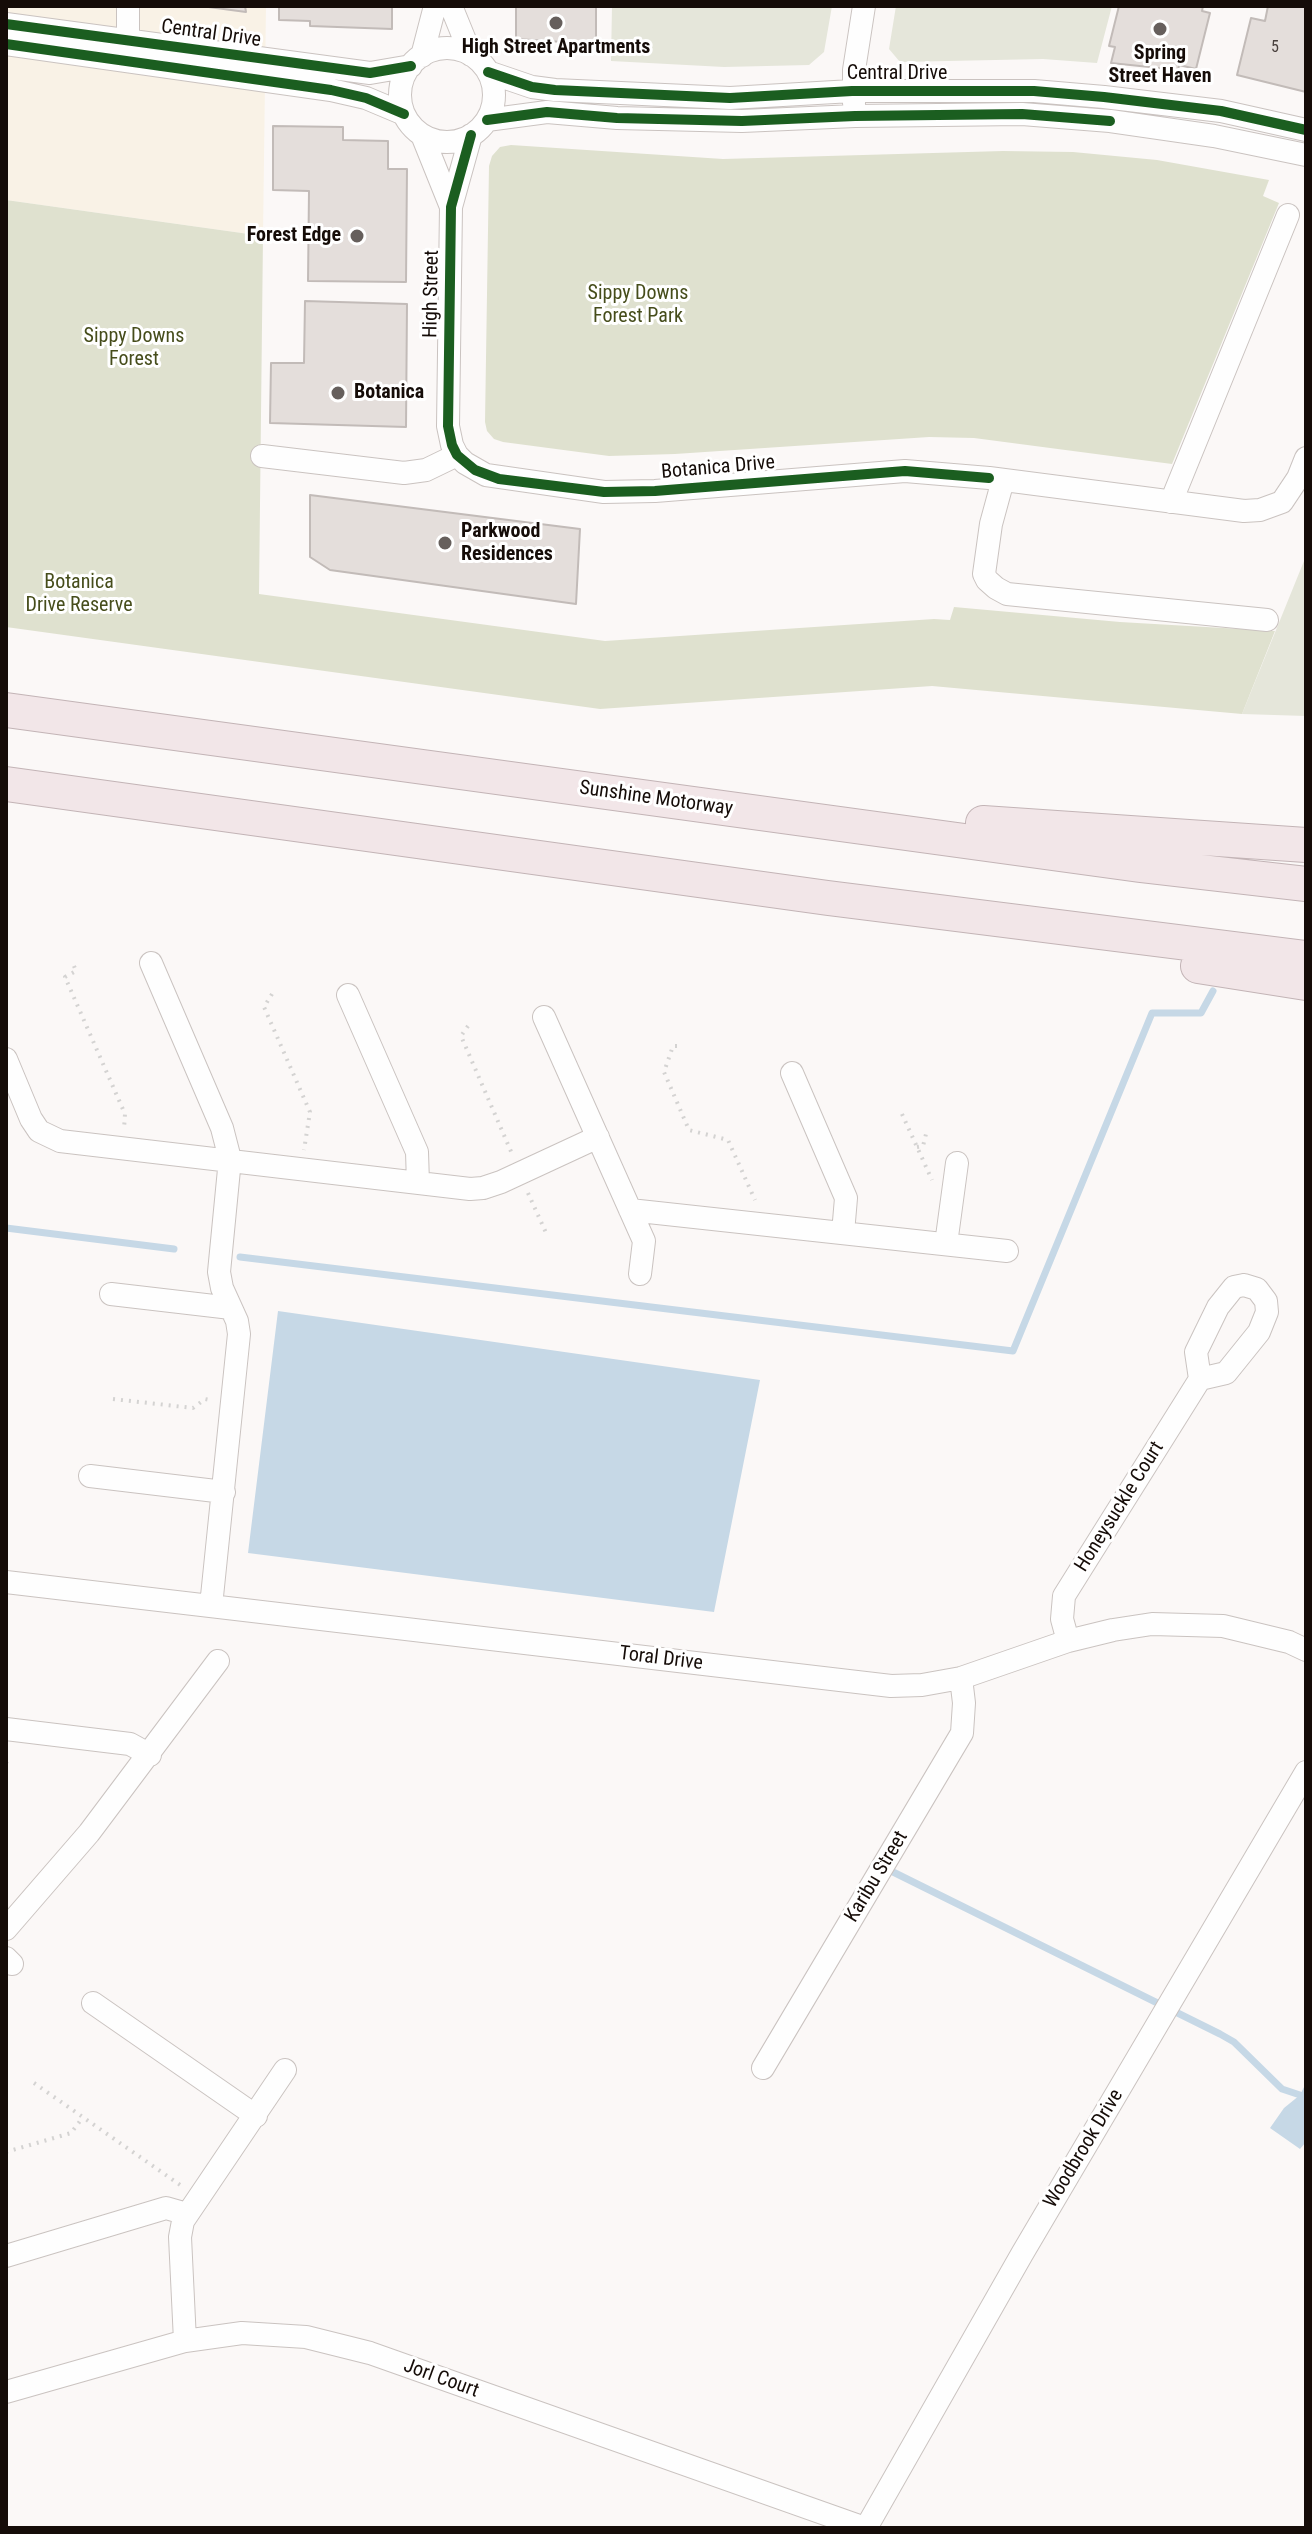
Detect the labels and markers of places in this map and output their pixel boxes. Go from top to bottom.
marker: High Street Apartments [547,14,565,32]
marker: Spring Street Haven [1151,20,1169,38]
place label: High Street Apartments [462,36,650,60]
place label: Spring Street Haven [1108,42,1212,89]
place label: Forest Edge [247,224,341,248]
marker: Forest Edge [348,227,366,245]
place label: Botanica [354,381,424,405]
marker: Botanica [329,384,347,402]
place label: Parkwood Residences [461,520,553,567]
marker: Parkwood Residences [436,534,454,552]

